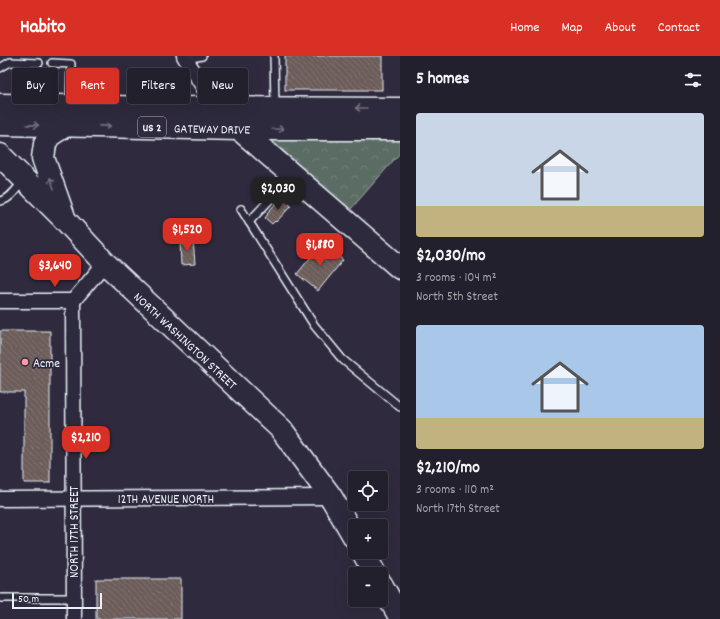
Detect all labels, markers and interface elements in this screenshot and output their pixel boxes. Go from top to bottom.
text: Habito [20,15,66,42]
text: Home [510,18,539,38]
text: Map [561,18,583,38]
text: About [605,18,636,38]
text: Contact [658,18,700,38]
chip: Buy [12,68,58,104]
chip: Rent [66,68,119,104]
chip: Filters [127,68,190,104]
chip: New [198,68,248,104]
text: 5 homes [416,68,469,92]
icon: filters [682,69,704,91]
one-way arrow [355,104,368,112]
road number: US 2 [138,117,166,137]
street label: GATEWAY DRIVE [174,120,250,141]
one-way arrow [26,121,39,129]
one-way arrow [98,122,111,130]
one-way arrow [271,125,284,133]
icon: home [524,139,596,211]
one-way arrow [48,177,55,190]
pin: $2,030 [245,177,311,211]
text: $2,030 [261,180,295,199]
pin: $1,520 [154,218,220,252]
text: $1,520 [172,221,202,240]
pin: $1,880 [287,233,353,267]
text: $1,880 [305,236,335,255]
text: $2,030/mo [416,245,485,269]
pin: $3,640 [22,254,88,288]
text: $3,640 [38,257,72,276]
text: 3 rooms · 104 m² [416,269,496,288]
text: North 5th Street [416,288,498,307]
street label: NORTH WASHINGTON STREET [128,289,240,395]
icon: home [524,351,596,423]
place label: Acme [33,355,60,374]
marker: Acme [20,357,30,367]
pin: $2,210 [53,426,119,460]
text: $2,210 [71,429,101,448]
text: $2,210/mo [416,457,480,481]
map controls [348,471,388,607]
button: locate [348,471,388,511]
text: 3 rooms · 110 m² [416,481,494,500]
street label: NORTH 17TH STREET [66,486,85,578]
street label: 12TH AVENUE NORTH [118,491,214,510]
text: North 17th Street [416,500,500,519]
button: + [348,519,388,559]
button: − [348,567,388,607]
scale bar [12,591,102,610]
text: 50 m [18,592,39,608]

